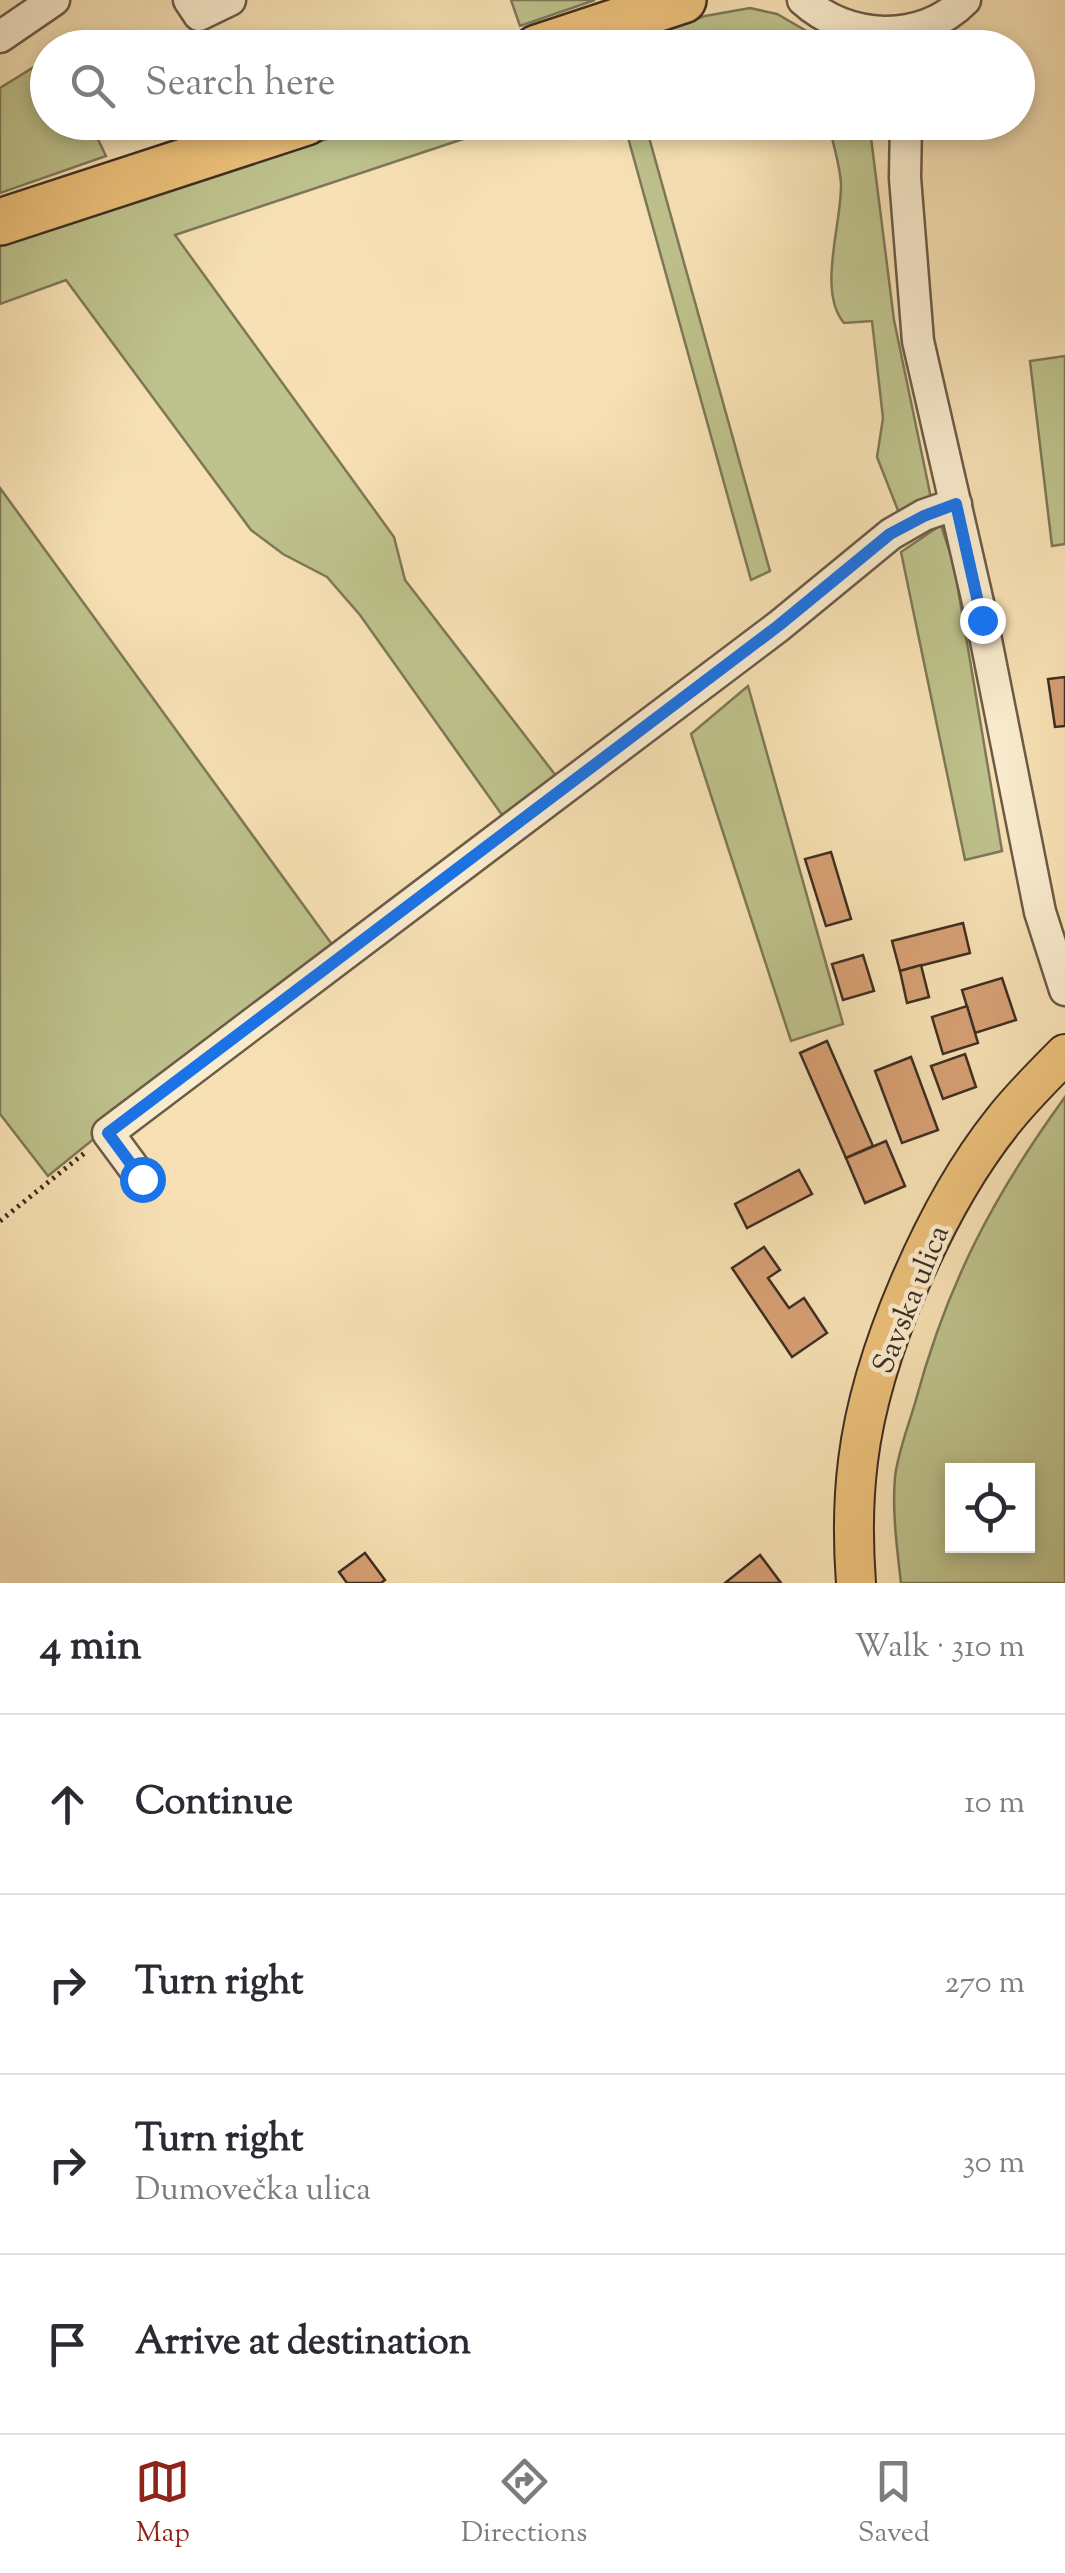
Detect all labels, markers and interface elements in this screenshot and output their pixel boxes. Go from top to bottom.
search box [30,30,1035,140]
icon: search [65,58,120,113]
text: Search here [145,58,336,112]
route end [960,598,1006,644]
route start [120,1157,166,1203]
street label: Savska ulica [863,1219,962,1381]
map controls [945,1463,1035,1553]
button: locate [945,1463,1035,1553]
text: 4 min [40,1618,142,1678]
text: Walk · 310 m [855,1625,1025,1671]
icon: ahead [40,1777,95,1832]
text: Continue [135,1777,293,1831]
text: 10 m [964,1781,1025,1827]
icon: right [40,1957,95,2012]
text: Turn right [135,1957,303,2011]
text: 270 m [944,1961,1025,2007]
text: Turn right [135,2114,303,2168]
icon: right [40,2137,95,2192]
text: 30 m [962,2141,1025,2187]
text: Dumovečka ulica [135,2168,371,2214]
icon: arrive [40,2317,95,2372]
text: Arrive at destination [135,2317,471,2371]
tab: Map [135,2454,190,2554]
tab: Directions [461,2454,587,2554]
tab: Saved [858,2454,930,2554]

